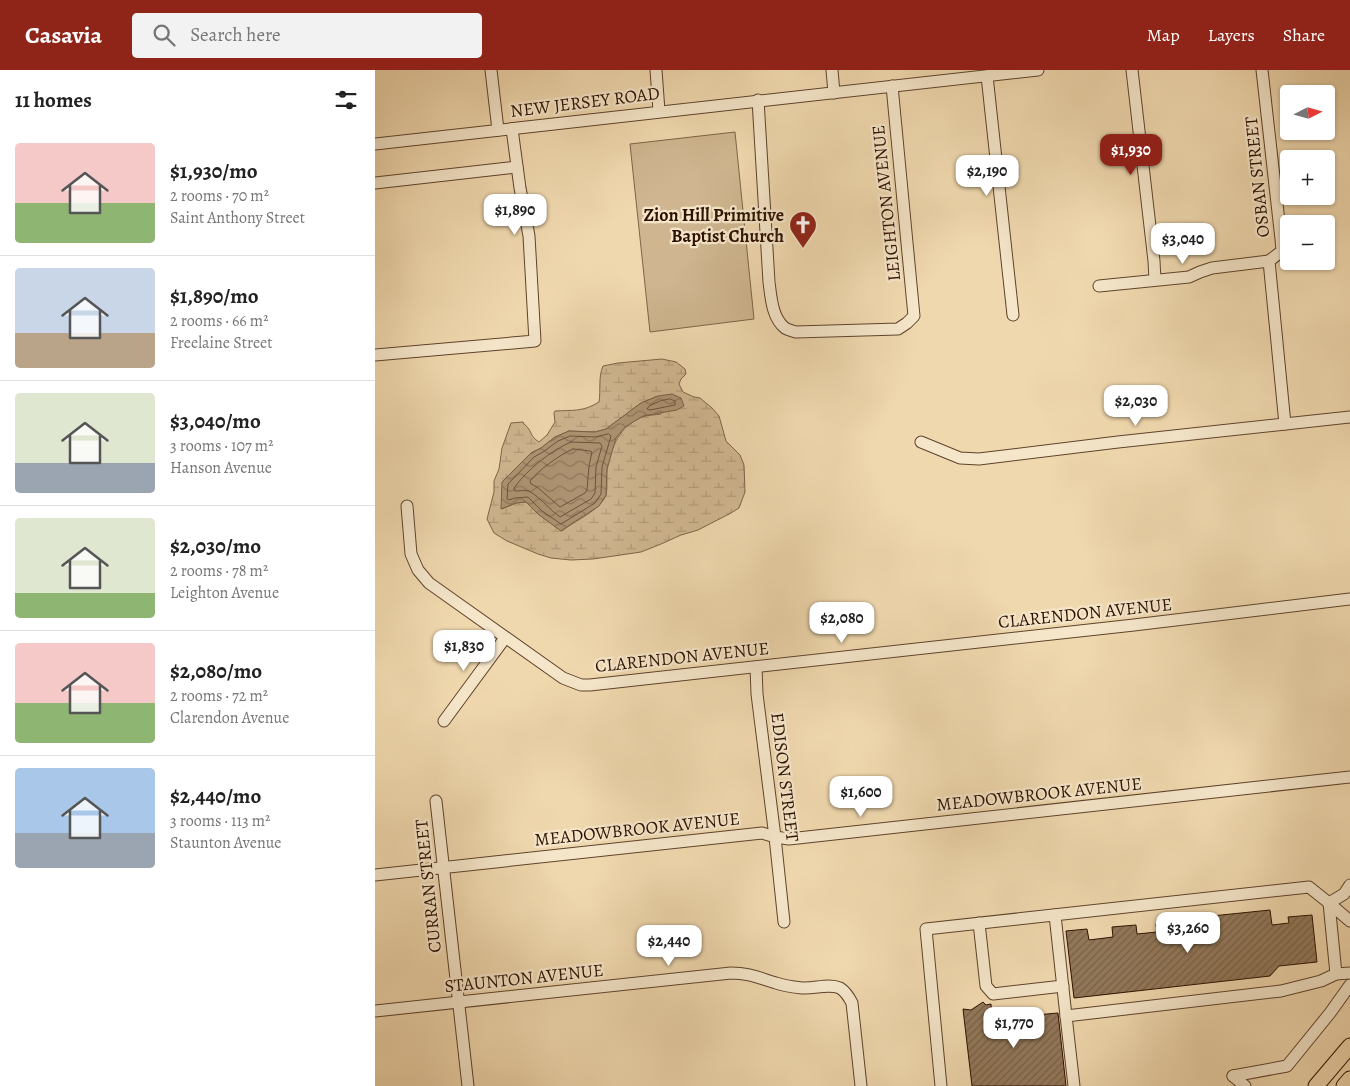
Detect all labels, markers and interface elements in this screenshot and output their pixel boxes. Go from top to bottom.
search box [132,13,482,58]
text: Casavia [25,19,102,51]
icon: search [150,21,178,49]
text: Search here [190,22,281,48]
text: Map [1147,23,1180,47]
text: Layers [1208,23,1255,47]
text: Share [1283,23,1325,47]
street label: NEW JERSEY ROAD [509,81,661,123]
north arrow [1280,85,1335,140]
map controls [1280,85,1335,270]
text: 11 homes [15,86,92,114]
icon: filters [332,86,360,114]
street label: OSBAN STREET [1239,115,1275,239]
street label: LEIGHTON AVENUE [866,124,906,282]
pin: $1,930 [1090,134,1172,176]
text: $1,930 [1111,139,1151,161]
button: + [1280,150,1335,205]
pin: $2,190 [946,154,1028,197]
text: $1,930/mo [170,157,258,185]
text: $2,190 [967,160,1007,182]
icon: home [55,163,115,223]
text: 2 rooms · 70 m² [170,185,269,207]
pin: $1,890 [474,194,556,236]
text: $1,890 [495,199,535,221]
place label: Zion Hill Primitive Baptist Church [644,203,784,248]
text: Saint Anthony Street [170,207,305,229]
church icon: Zion Hill Primitive Baptist Church [788,210,818,249]
button: − [1280,215,1335,270]
pin: $3,040 [1142,222,1224,265]
text: $3,040 [1162,228,1204,250]
text: $1,890/mo [170,282,259,310]
icon: home [55,288,115,348]
text: 2 rooms · 66 m² [170,310,268,332]
text: Freelaine Street [170,332,273,354]
pin: $2,030 [1095,384,1177,427]
text: $2,030 [1115,390,1157,412]
text: $3,040/mo [170,407,261,435]
icon: home [55,413,115,473]
text: 3 rooms · 107 m² [170,435,273,457]
text: Hanson Avenue [170,457,272,479]
text: $2,030/mo [170,532,261,560]
icon: home [55,538,115,598]
text: 2 rooms · 78 m² [170,560,268,582]
text: Leighton Avenue [170,582,279,604]
street label: CLARENDON AVENUE [997,592,1173,634]
pin: $2,080 [801,602,883,644]
text: $2,080 [820,607,864,629]
pin: $1,830 [423,630,505,672]
text: $1,830 [444,635,484,657]
street label: CLARENDON AVENUE [594,636,770,678]
text: $2,080/mo [170,657,262,685]
icon: home [55,663,115,723]
text: 2 rooms · 72 m² [170,685,268,707]
text: Clarendon Avenue [170,707,289,729]
street label: EDISON STREET [765,711,805,843]
street label: MEADOWBROOK AVENUE [935,771,1143,817]
pin: $1,600 [820,776,902,818]
text: $1,600 [840,781,882,803]
text: $2,440/mo [170,782,261,810]
icon: home [55,788,115,848]
street label: MEADOWBROOK AVENUE [533,806,741,852]
text: 3 rooms · 113 m² [170,810,270,832]
street label: CURRAN STREET [409,818,447,954]
text: Staunton Avenue [170,832,281,854]
pin: $3,260 [1147,912,1229,954]
text: $3,260 [1167,917,1209,939]
pin: $2,440 [628,924,710,967]
text: $2,440 [648,930,690,952]
street label: STAUNTON AVENUE [443,958,605,998]
pin: $1,770 [973,1006,1055,1049]
text: $1,770 [994,1012,1034,1034]

